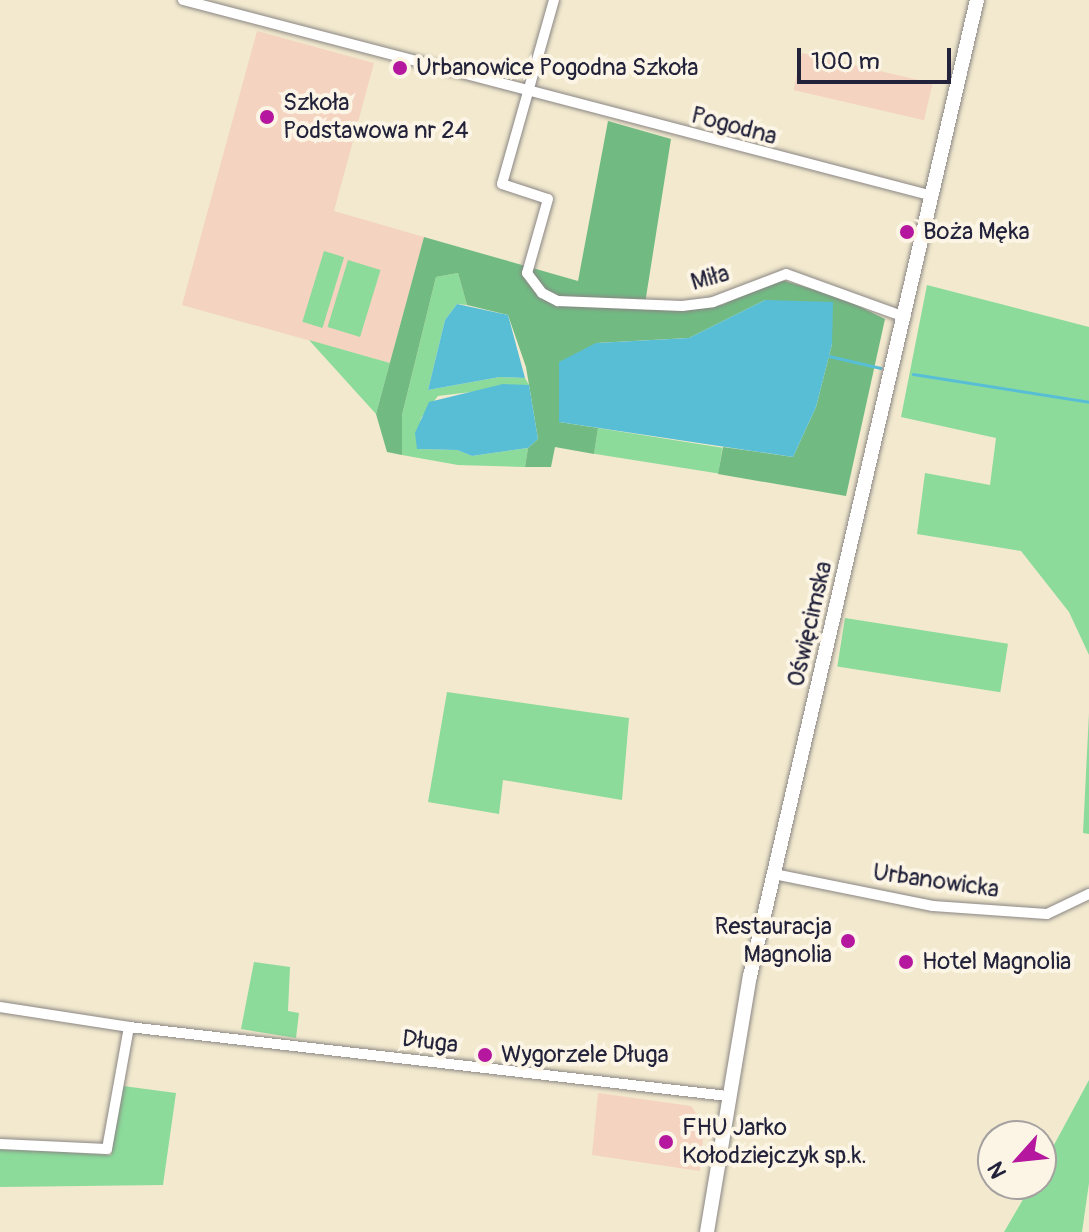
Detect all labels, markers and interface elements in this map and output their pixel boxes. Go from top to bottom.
scale bar [801,32,955,82]
text: 100 m [811,47,880,76]
place label: Urbanowice Pogodna Szkoła [416,54,698,82]
marker: Urbanowice Pogodna Szkoła [391,59,409,77]
place label: Szkoła Podstawowa nr 24 [283,89,469,145]
street label: Pogodna [688,101,780,151]
marker: Szkoła Podstawowa nr 24 [258,108,276,126]
place label: Boża Męka [923,218,1030,246]
marker: Boża Męka [898,223,916,241]
street label: Miła [687,259,733,297]
street label: Oświęcimska [782,558,838,690]
street label: Urbanowicka [871,858,1001,904]
place label: Restauracja Magnolia [715,913,832,969]
marker: Restauracja Magnolia [839,932,857,950]
place label: Hotel Magnolia [922,948,1071,976]
marker: Hotel Magnolia [897,953,915,971]
street label: Długa [400,1024,460,1060]
place label: Wygorzele Długa [501,1041,669,1069]
marker: Wygorzele Długa [476,1046,494,1064]
place label: FHU Jarko Kołodziejczyk sp.k. [682,1114,867,1170]
north arrow [977,1120,1057,1200]
marker: FHU Jarko Kołodziejczyk sp.k. [657,1133,675,1151]
text: N [982,1157,1013,1183]

